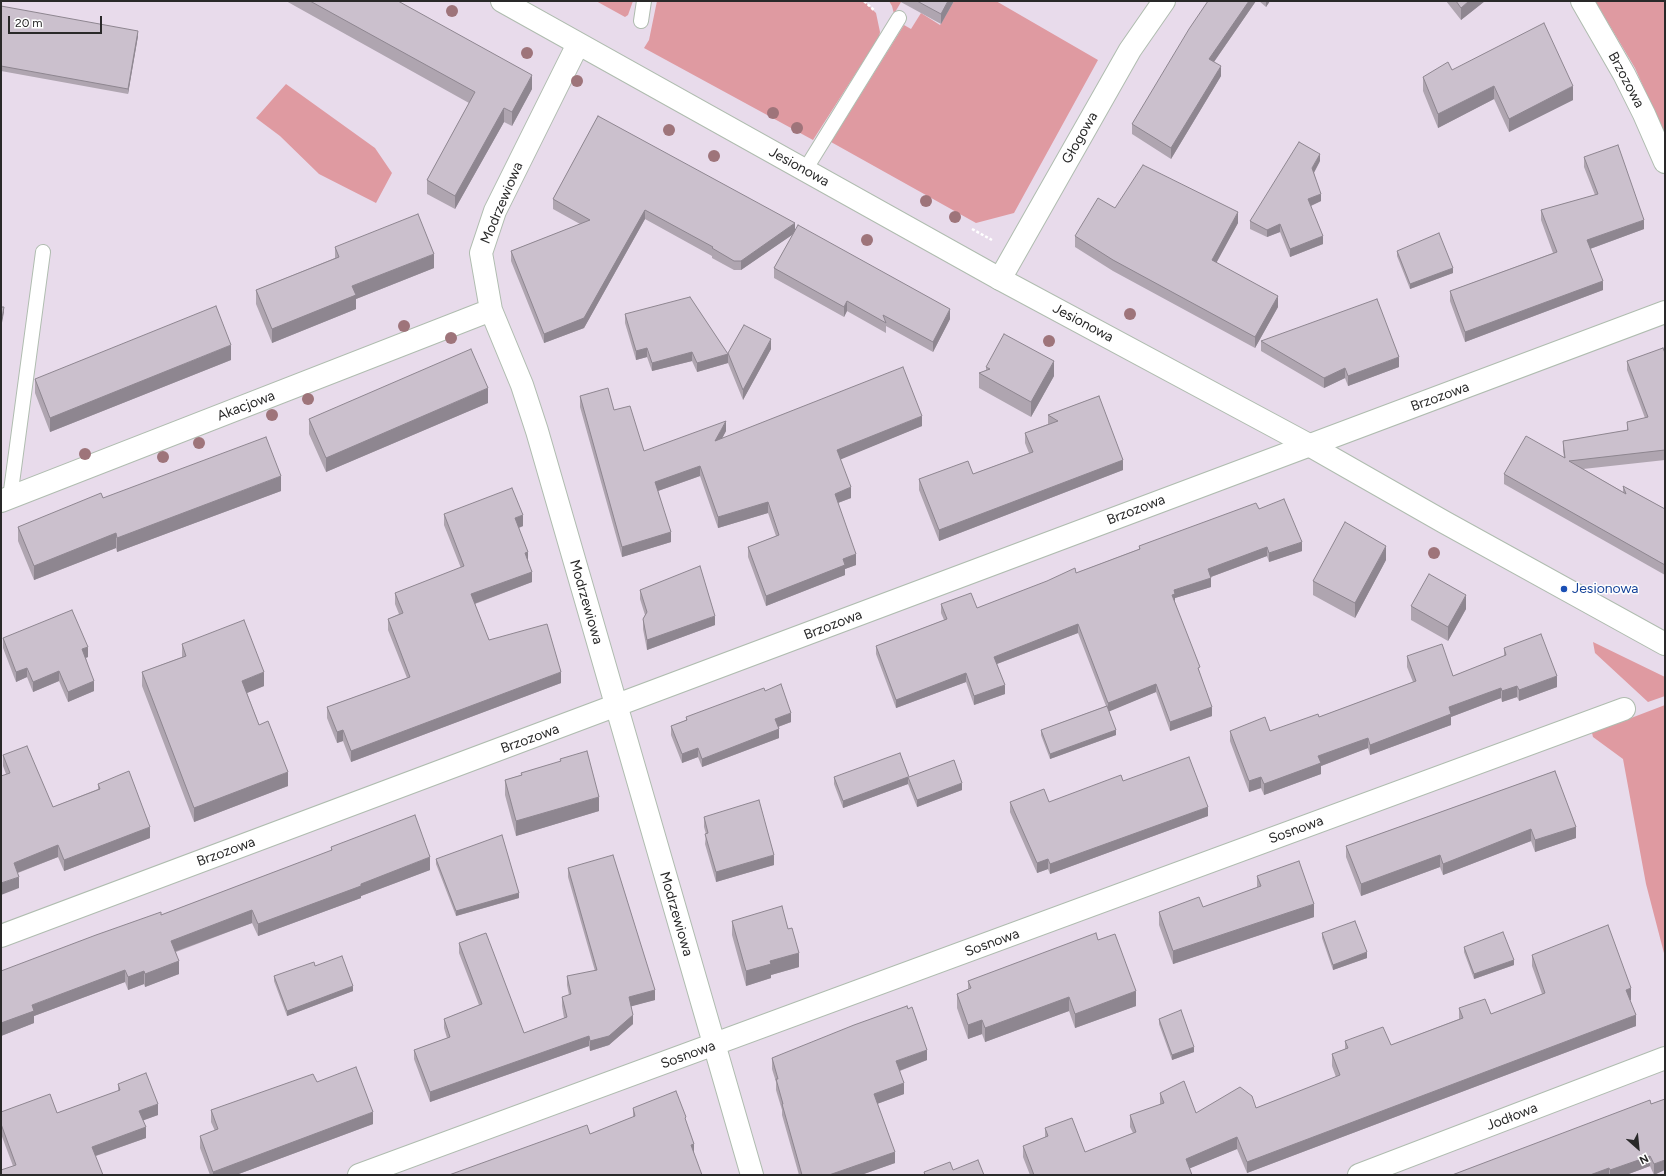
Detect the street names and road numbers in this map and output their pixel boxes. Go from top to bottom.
street label: Brzozowa [1604,49,1648,111]
street label: Głogowa [1059,109,1101,167]
street label: Jesionowa [766,144,832,190]
street label: Modrzewiowa [477,160,527,246]
street label: Jesionowa [1050,300,1116,346]
street label: Brzozowa [1408,379,1472,415]
street label: Akacjowa [215,387,277,425]
street label: Brzozowa [1104,491,1168,529]
street label: Modrzewiowa [566,558,606,646]
street label: Brzozowa [801,606,865,644]
street label: Brzozowa [498,721,562,757]
street label: Sosnowa [1266,812,1326,848]
street label: Brzozowa [194,834,258,870]
street label: Modrzewiowa [656,870,696,958]
street label: Sosnowa [962,925,1022,961]
street label: Sosnowa [658,1037,718,1073]
street label: Jodłowa [1484,1100,1540,1134]

